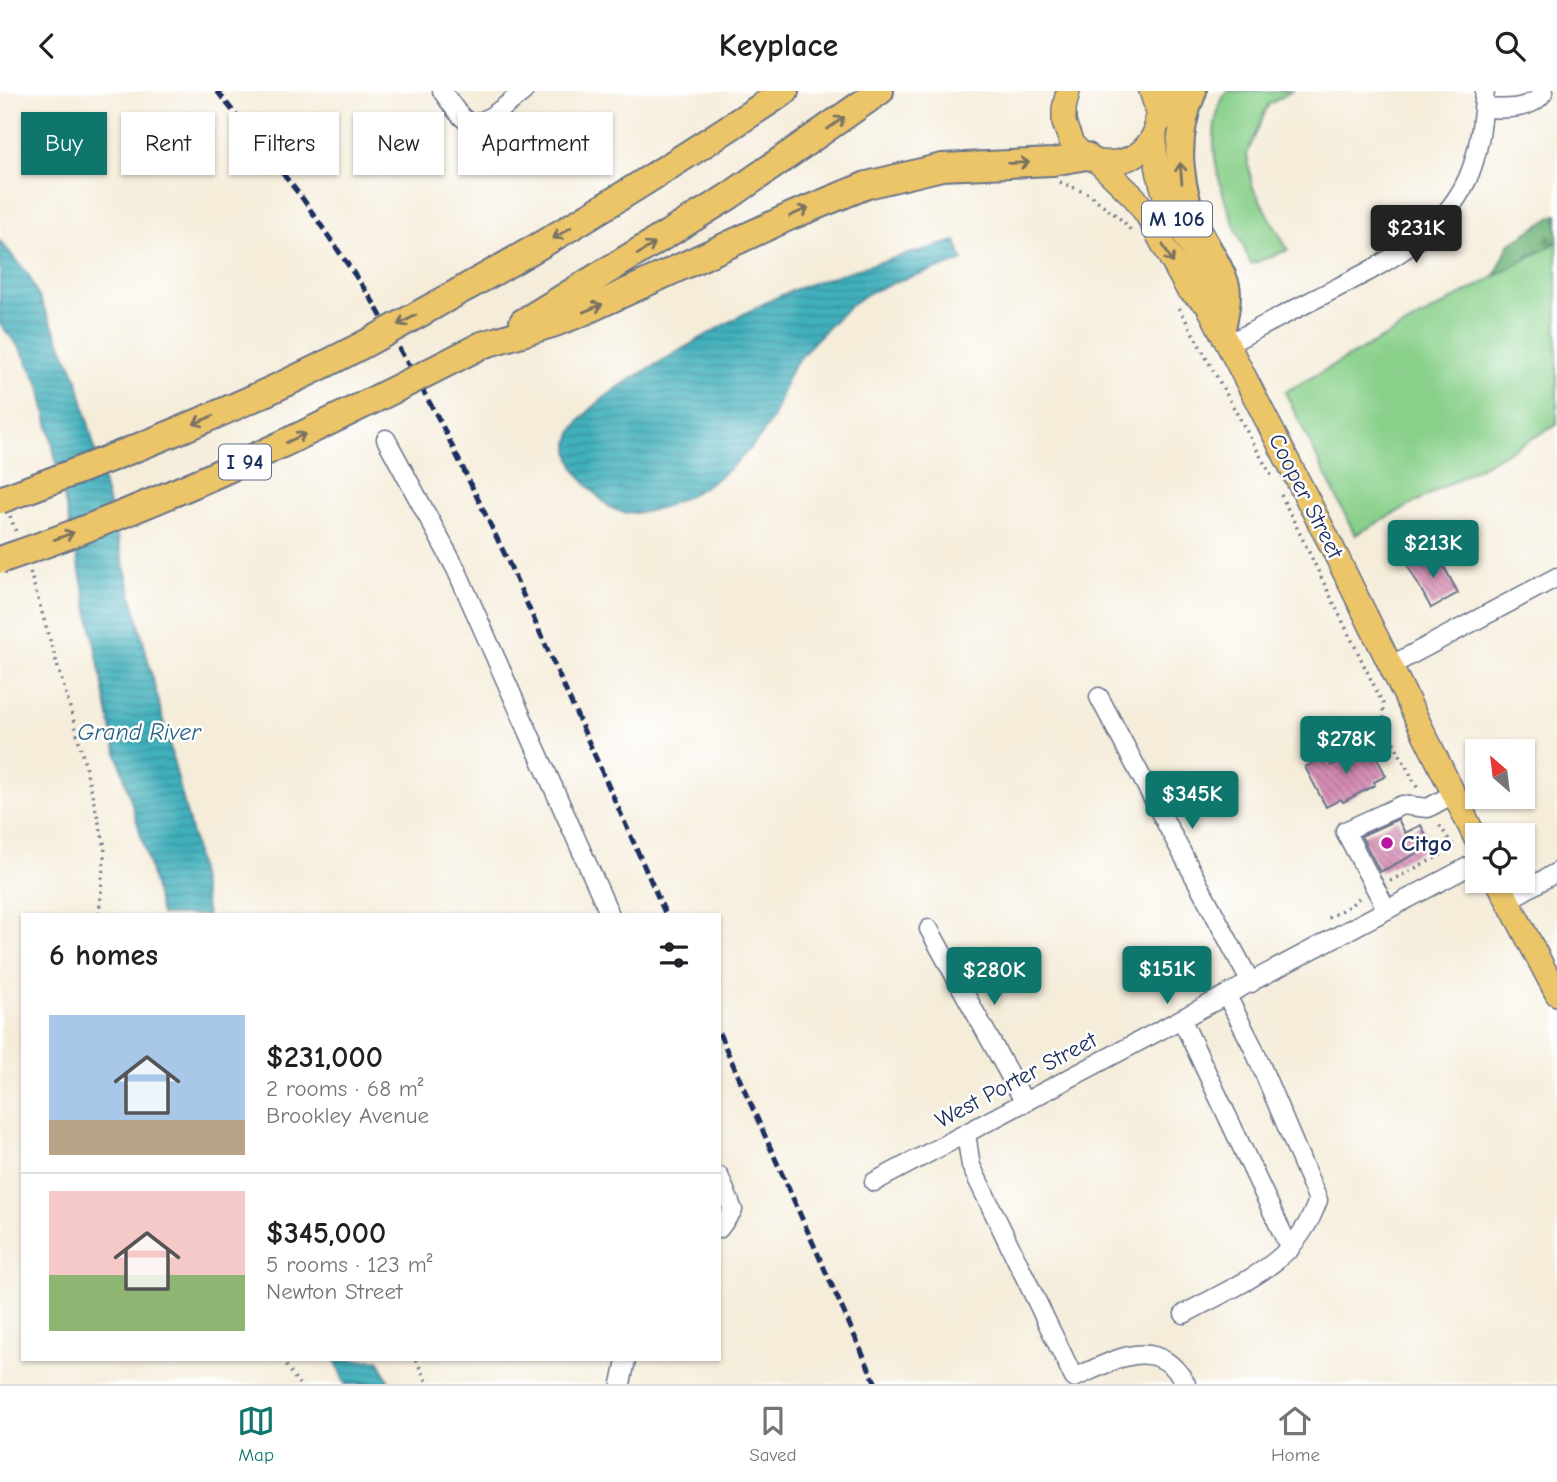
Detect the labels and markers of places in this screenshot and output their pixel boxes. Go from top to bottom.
pin: $231K [1367,205,1465,265]
pin: $213K [1384,521,1482,580]
pin: $278K [1297,717,1395,776]
pin: $345K [1143,771,1241,831]
place label: Citgo [1401,830,1452,857]
marker: Citgo [1379,835,1395,851]
pin: $280K [945,947,1043,1007]
pin: $151K [1118,947,1216,1006]

